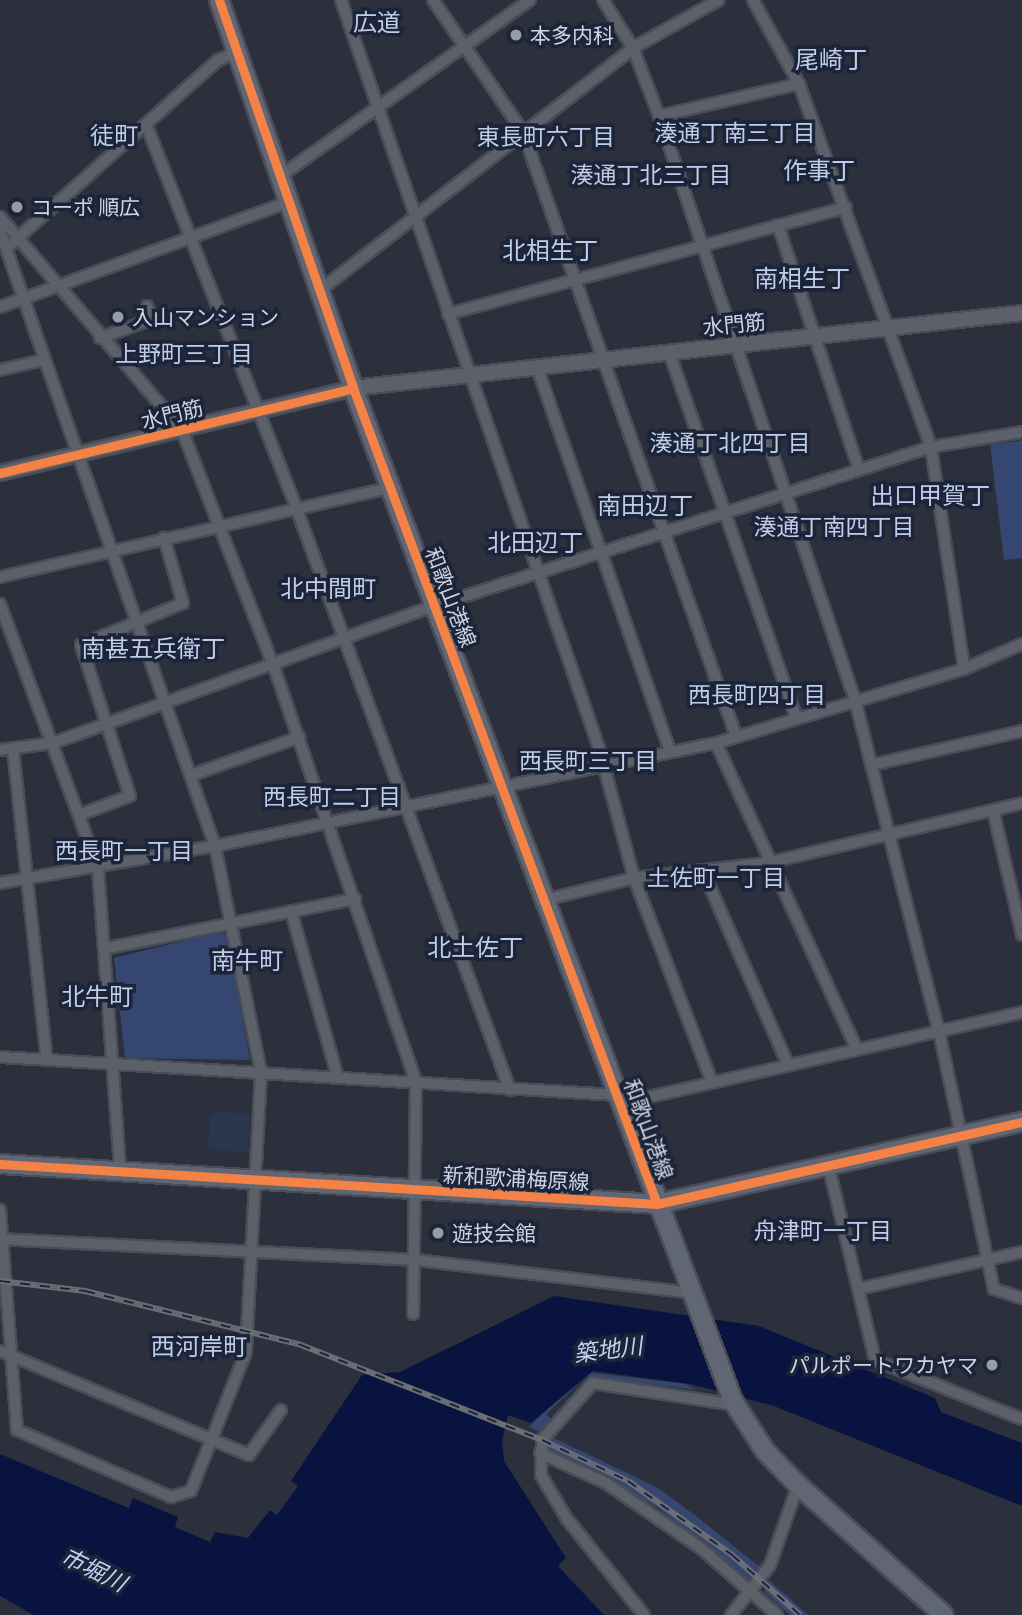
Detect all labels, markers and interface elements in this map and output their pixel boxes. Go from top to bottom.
district label: 広道 [353,8,401,36]
place label: 本多内科 [530,22,614,48]
marker: 本多内科 [508,27,524,43]
district label: 尾崎丁 [795,45,867,73]
district label: 湊通丁南三丁目 [655,118,815,146]
district label: 徒町 [90,121,138,149]
district label: 東長町六丁目 [477,122,615,150]
district label: 作事丁 [783,156,855,184]
district label: 湊通丁北三丁目 [571,160,731,188]
place label: コーポ 順広 [31,194,140,220]
marker: コーポ 順広 [9,199,25,215]
district label: 北相生丁 [502,236,598,264]
district label: 南相生丁 [754,264,850,292]
place label: 入山マンション [132,304,279,330]
street label: 水門筋 [701,308,767,340]
marker: 入山マンション [110,309,126,325]
district label: 上野町三丁目 [115,339,253,367]
street label: 水門筋 [138,394,206,434]
district label: 湊通丁北四丁目 [650,428,810,456]
district label: 出口甲賀丁 [870,481,990,509]
district label: 南田辺丁 [597,491,693,519]
district label: 湊通丁南四丁目 [754,512,914,540]
district label: 北田辺丁 [487,528,583,556]
street label: 和歌山港線 [420,543,482,651]
district label: 北中間町 [280,574,376,602]
district label: 南甚五兵衛丁 [81,634,225,662]
district label: 西長町四丁目 [688,680,826,708]
district label: 西長町三丁目 [519,746,657,774]
district label: 西長町二丁目 [263,782,401,810]
district label: 西長町一丁目 [55,836,193,864]
district label: 土佐町一丁目 [647,863,785,891]
district label: 北土佐丁 [427,933,523,961]
district label: 南牛町 [211,946,283,974]
district label: 北牛町 [61,982,133,1010]
street label: 和歌山港線 [619,1075,679,1183]
street label: 新和歌浦梅原線 [442,1162,590,1194]
district label: 舟津町一丁目 [754,1216,892,1244]
place label: 遊技会館 [452,1220,536,1246]
marker: 遊技会館 [430,1225,446,1241]
water label: 築地川 [572,1331,644,1367]
district label: 西河岸町 [151,1332,247,1360]
place label: パルポートワカヤマ [789,1352,978,1378]
marker: パルポートワカヤマ [984,1357,1000,1373]
water label: 市堀川 [57,1541,131,1597]

